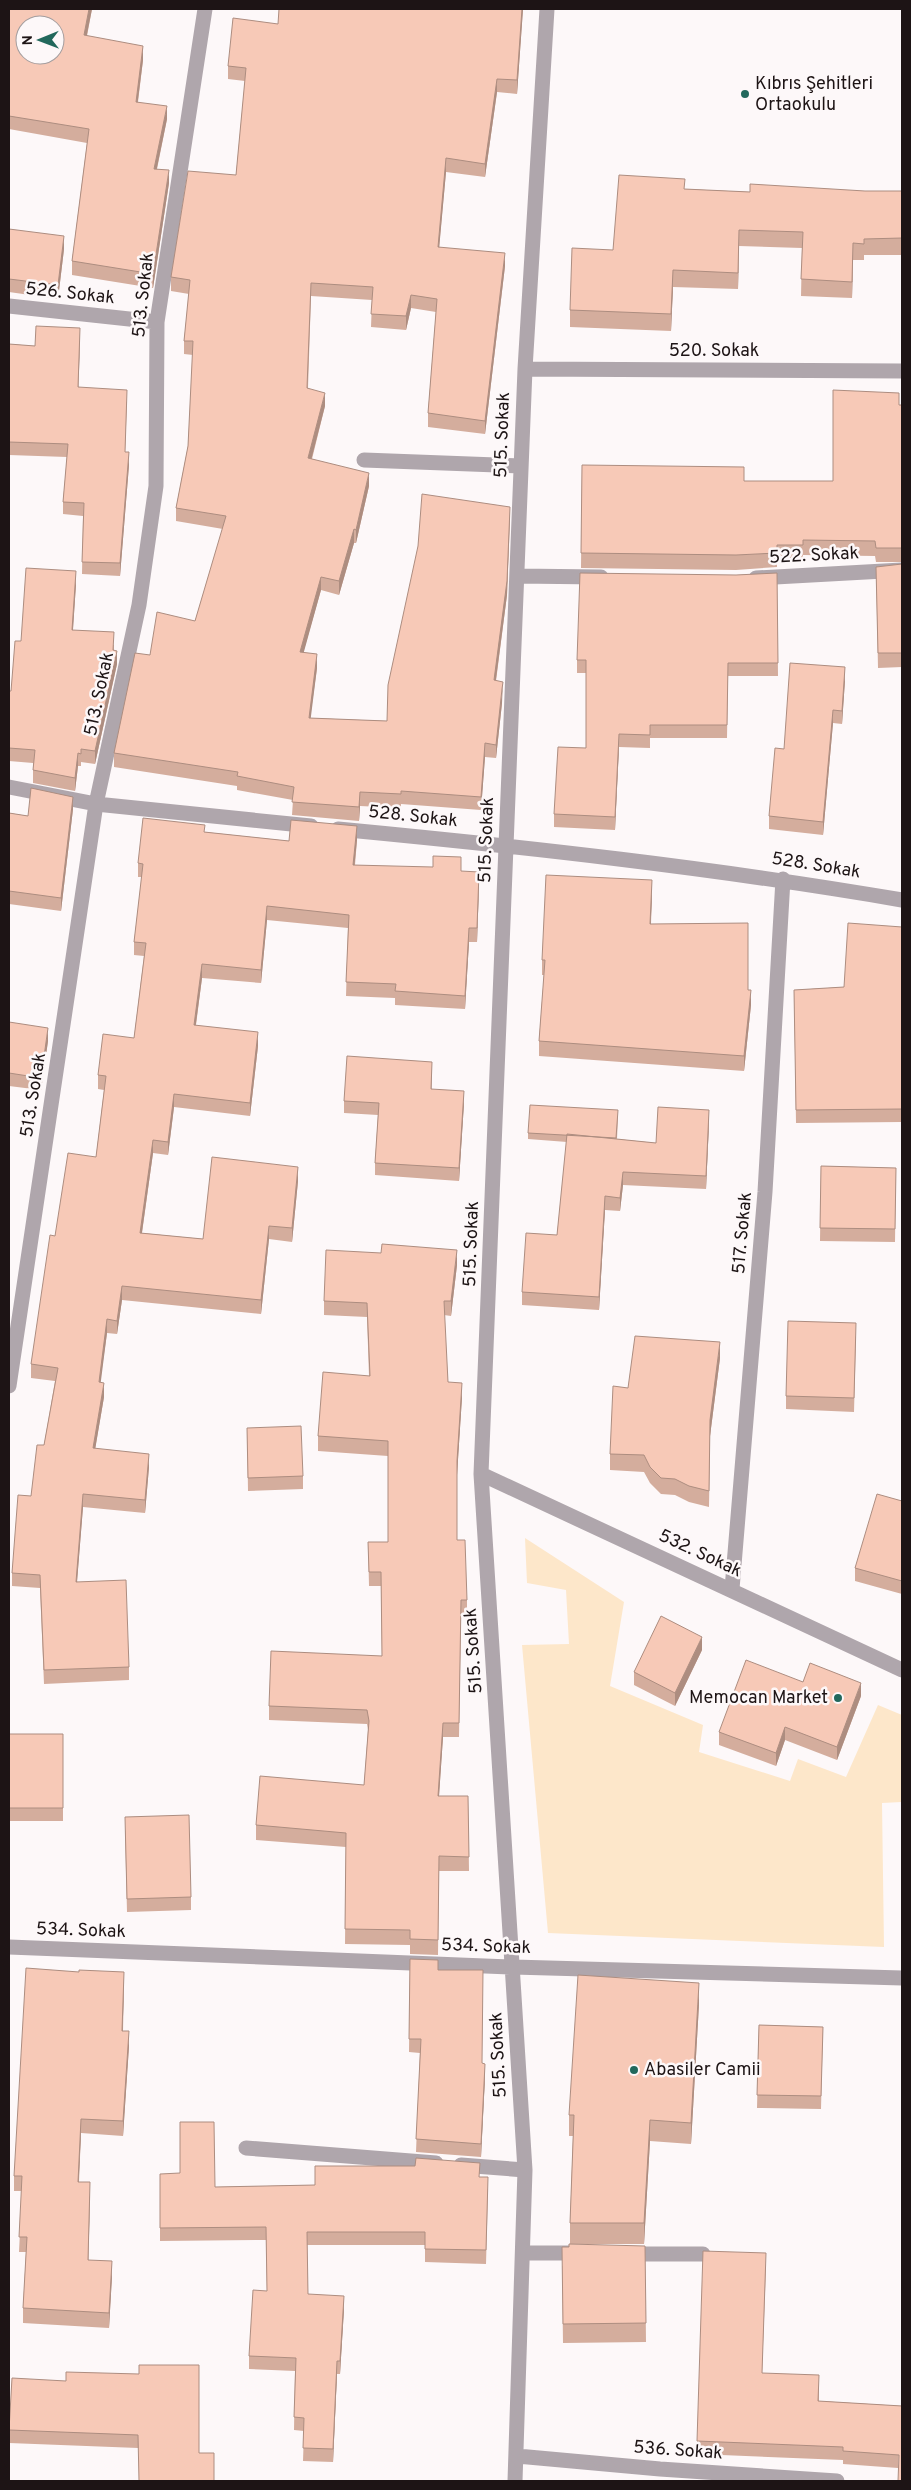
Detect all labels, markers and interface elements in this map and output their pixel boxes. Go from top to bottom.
north arrow [15,15,65,65]
text: N [20,35,37,45]
place label: Kıbrıs Şehitleri Ortaokulu [755,73,873,117]
marker: Kıbrıs Şehitleri Ortaokulu [739,88,751,100]
street label: 513. Sokak [128,251,160,339]
street label: 526. Sokak [24,278,116,310]
street label: 520. Sokak [669,340,759,363]
street label: 515. Sokak [490,392,516,478]
street label: 522. Sokak [768,542,860,570]
street label: 513. Sokak [80,650,120,738]
street label: 515. Sokak [474,797,500,883]
street label: 528. Sokak [367,801,459,833]
street label: 528. Sokak [770,848,862,884]
street label: 513. Sokak [16,1051,52,1139]
street label: 517. Sokak [728,1191,758,1275]
street label: 515. Sokak [459,1201,485,1287]
street label: 532. Sokak [655,1525,745,1583]
street label: 515. Sokak [460,1607,488,1695]
place label: Memocan Market [689,1687,828,1710]
marker: Memocan Market [832,1692,844,1704]
street label: 534. Sokak [36,1918,126,1944]
street label: 534. Sokak [441,1934,531,1960]
street label: 515. Sokak [485,2011,513,2099]
place label: Abasiler Camii [644,2059,761,2082]
marker: Abasiler Camii [628,2064,640,2076]
street label: 536. Sokak [632,2436,724,2466]

